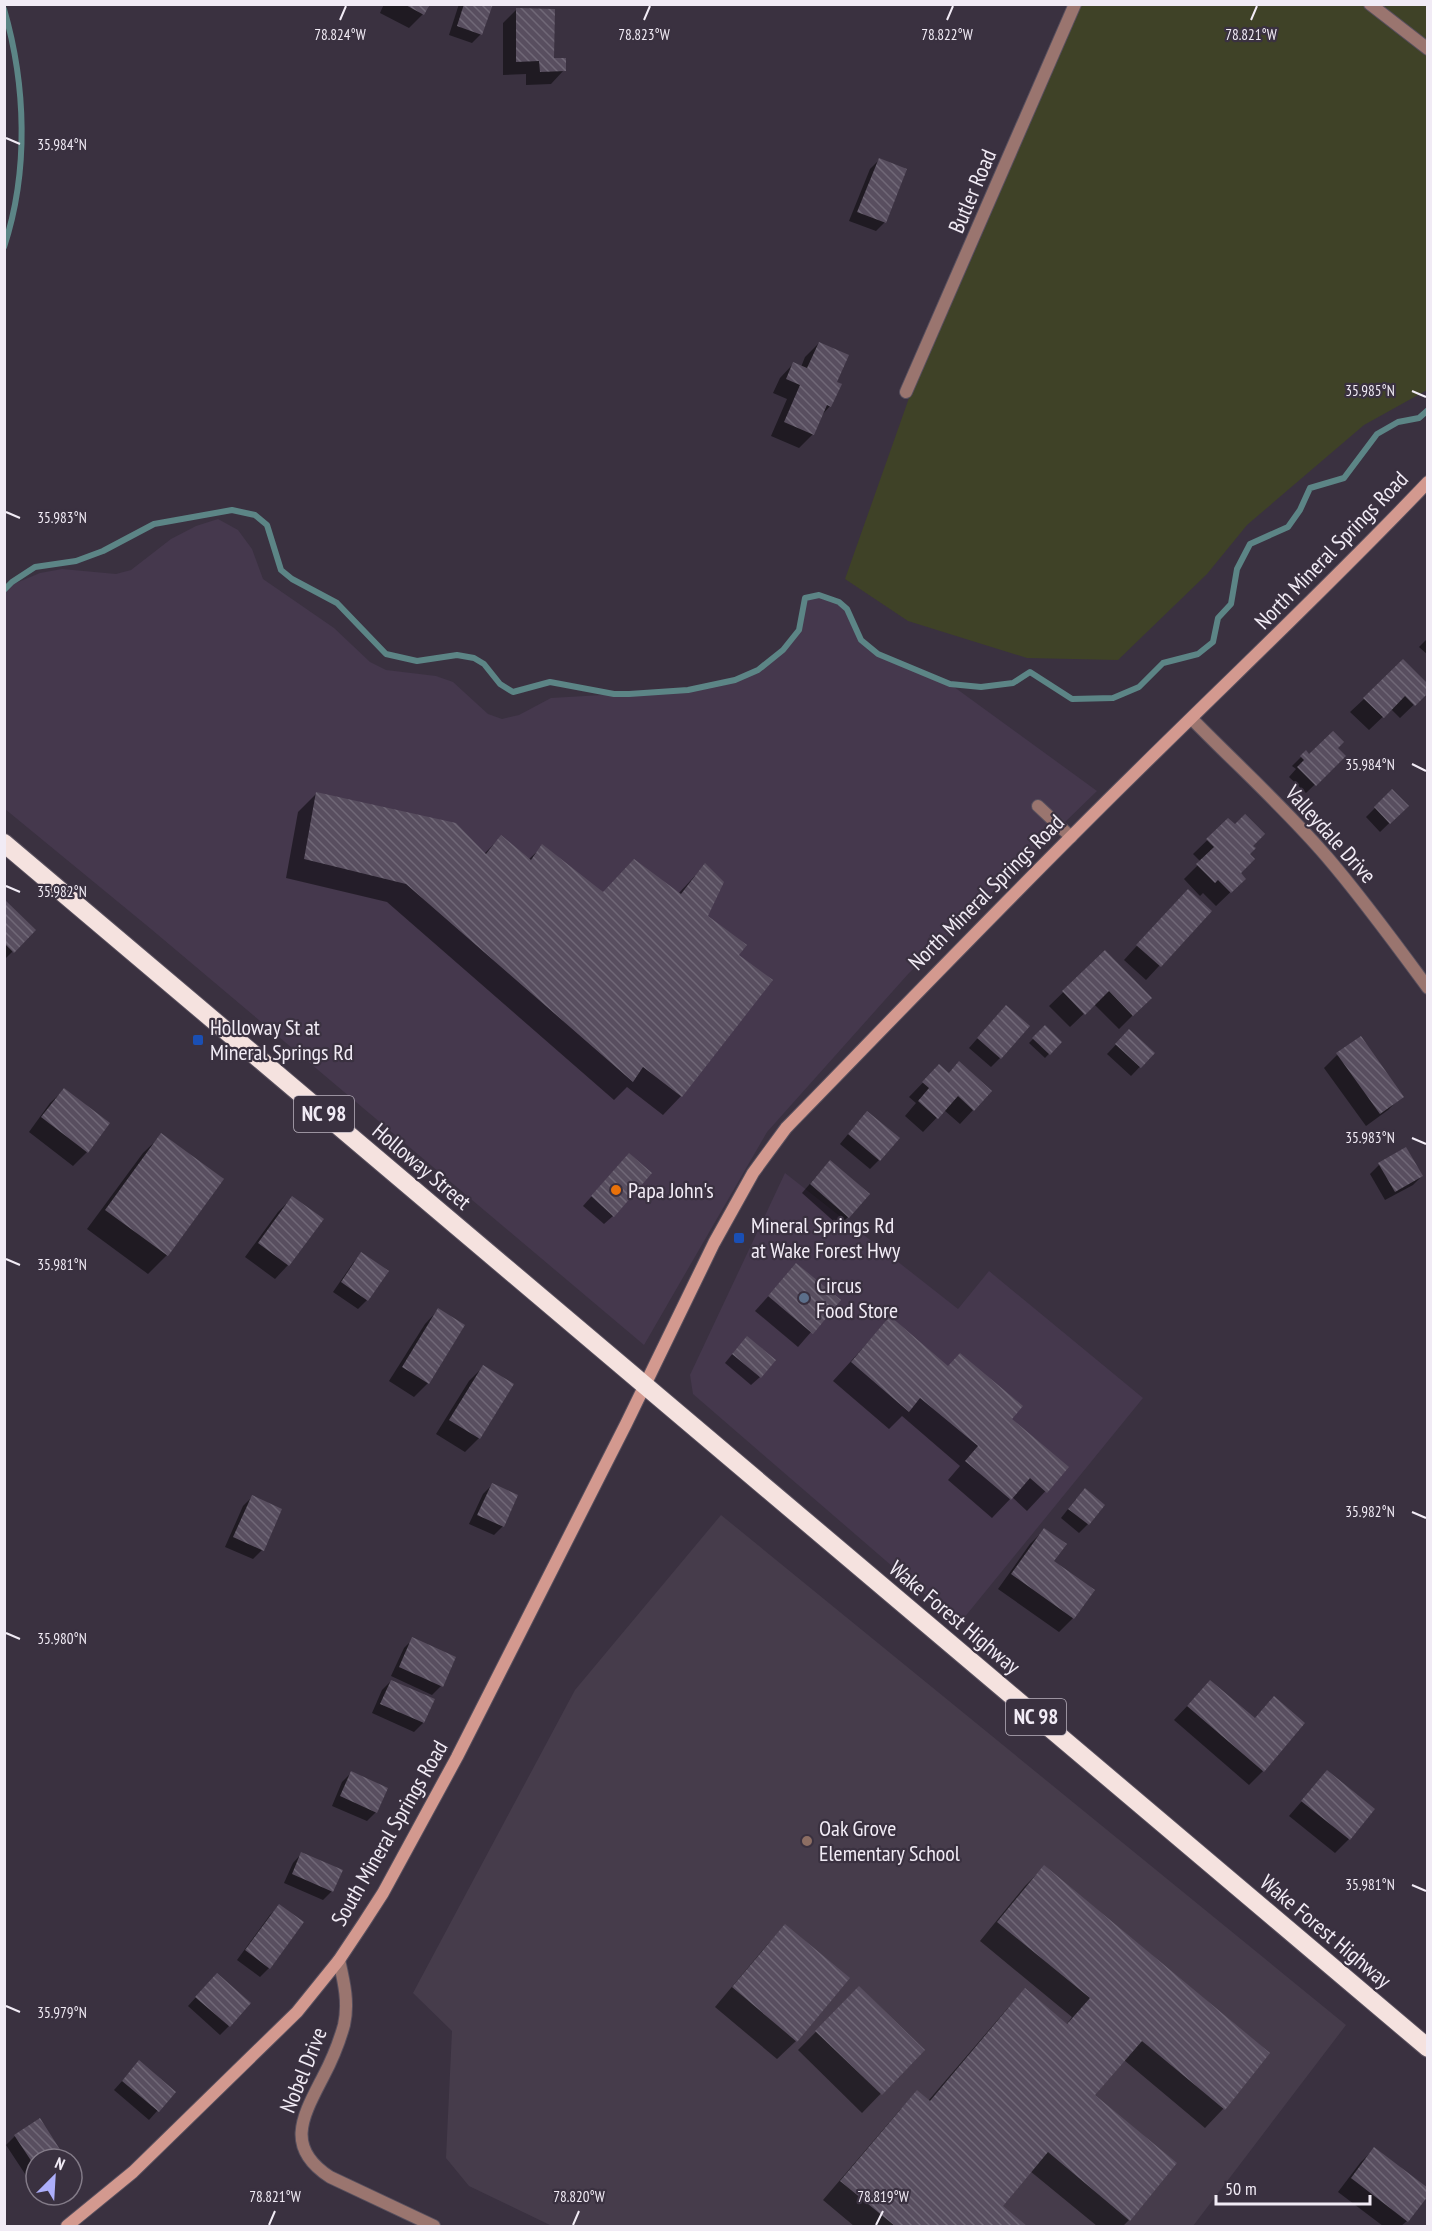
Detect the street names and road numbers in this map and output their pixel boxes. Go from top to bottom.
street label: Butler Road [942,145,1002,237]
street label: North Mineral Springs Road [1248,465,1414,635]
street label: Valleydale Drive [1279,778,1382,889]
street label: North Mineral Springs Road [902,808,1070,976]
road number: NC 98 [294,1096,354,1132]
street label: Holloway Street [367,1117,477,1215]
street label: Wake Forest Highway [884,1554,1027,1680]
road number: NC 98 [1006,1699,1066,1735]
street label: South Mineral Springs Road [324,1735,454,1931]
street label: Wake Forest Highway [1255,1868,1398,1994]
street label: Nobel Drive [273,2023,333,2117]

